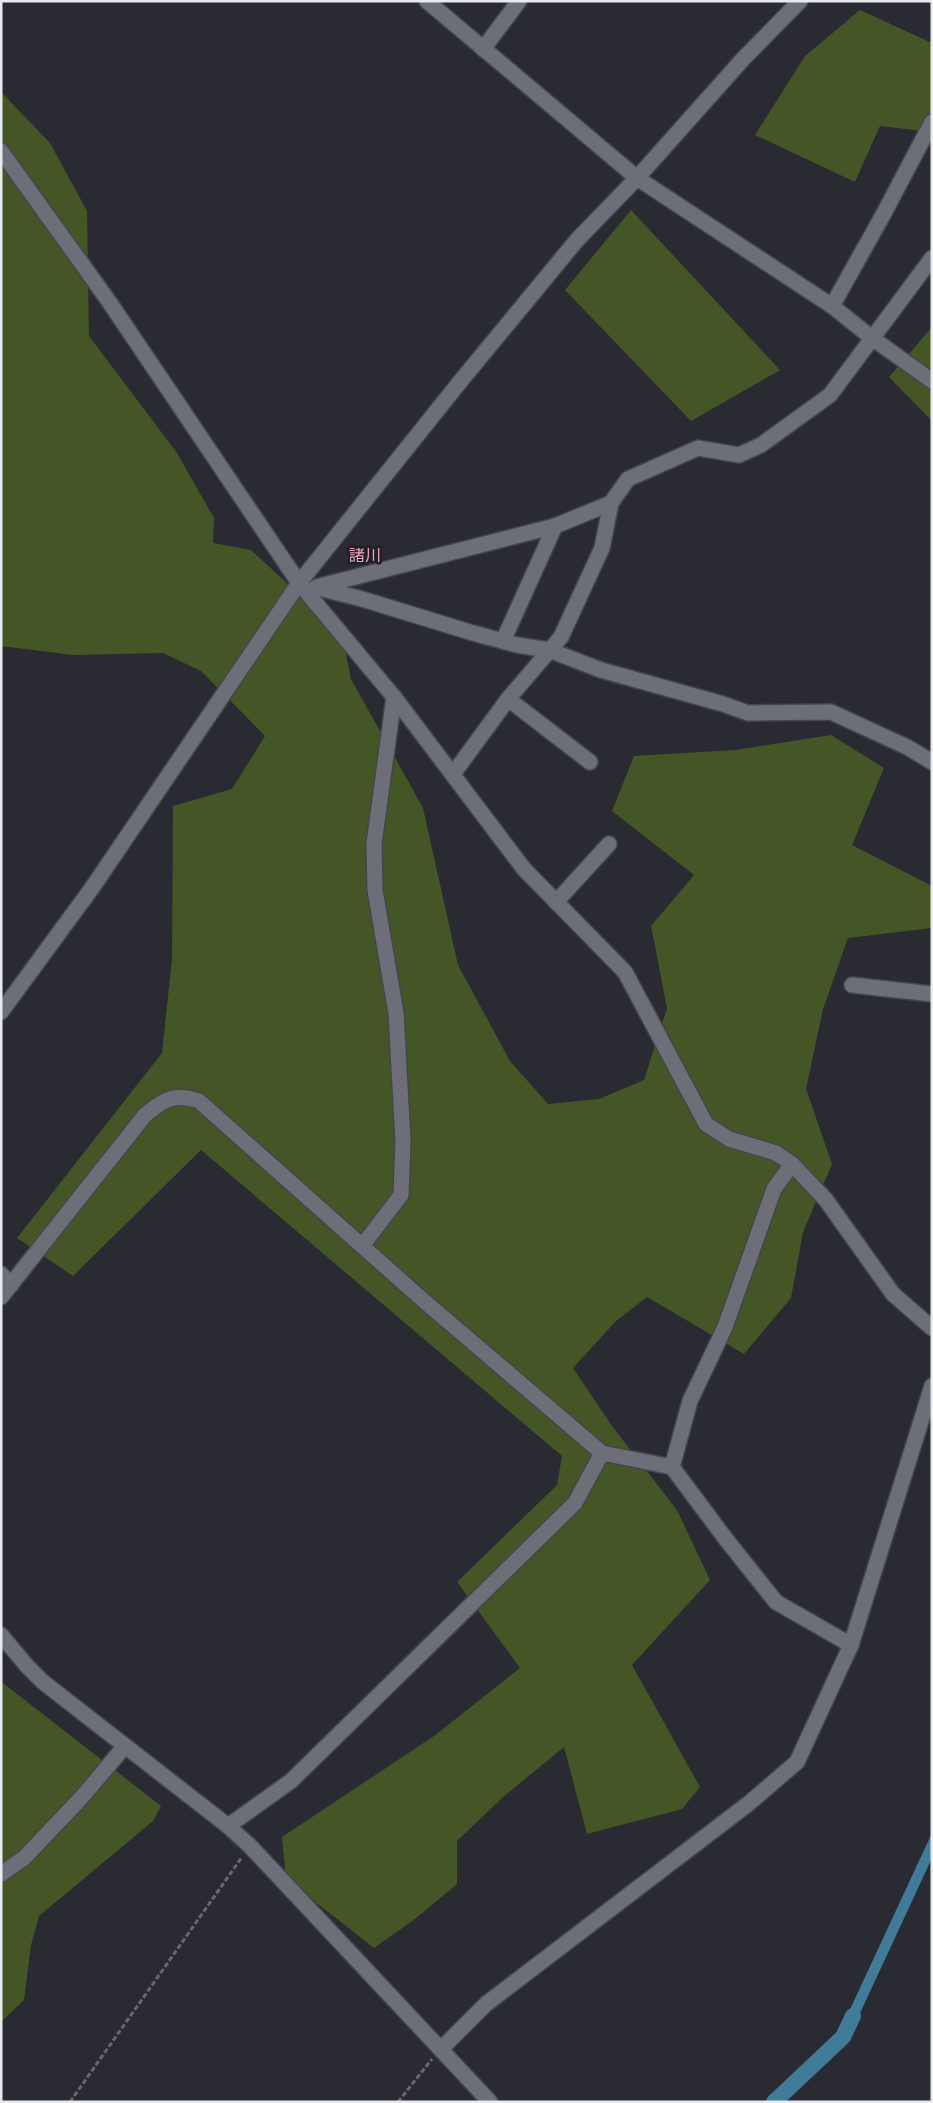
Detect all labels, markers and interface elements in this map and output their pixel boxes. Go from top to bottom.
district label: 諸川 [349,546,381,565]

